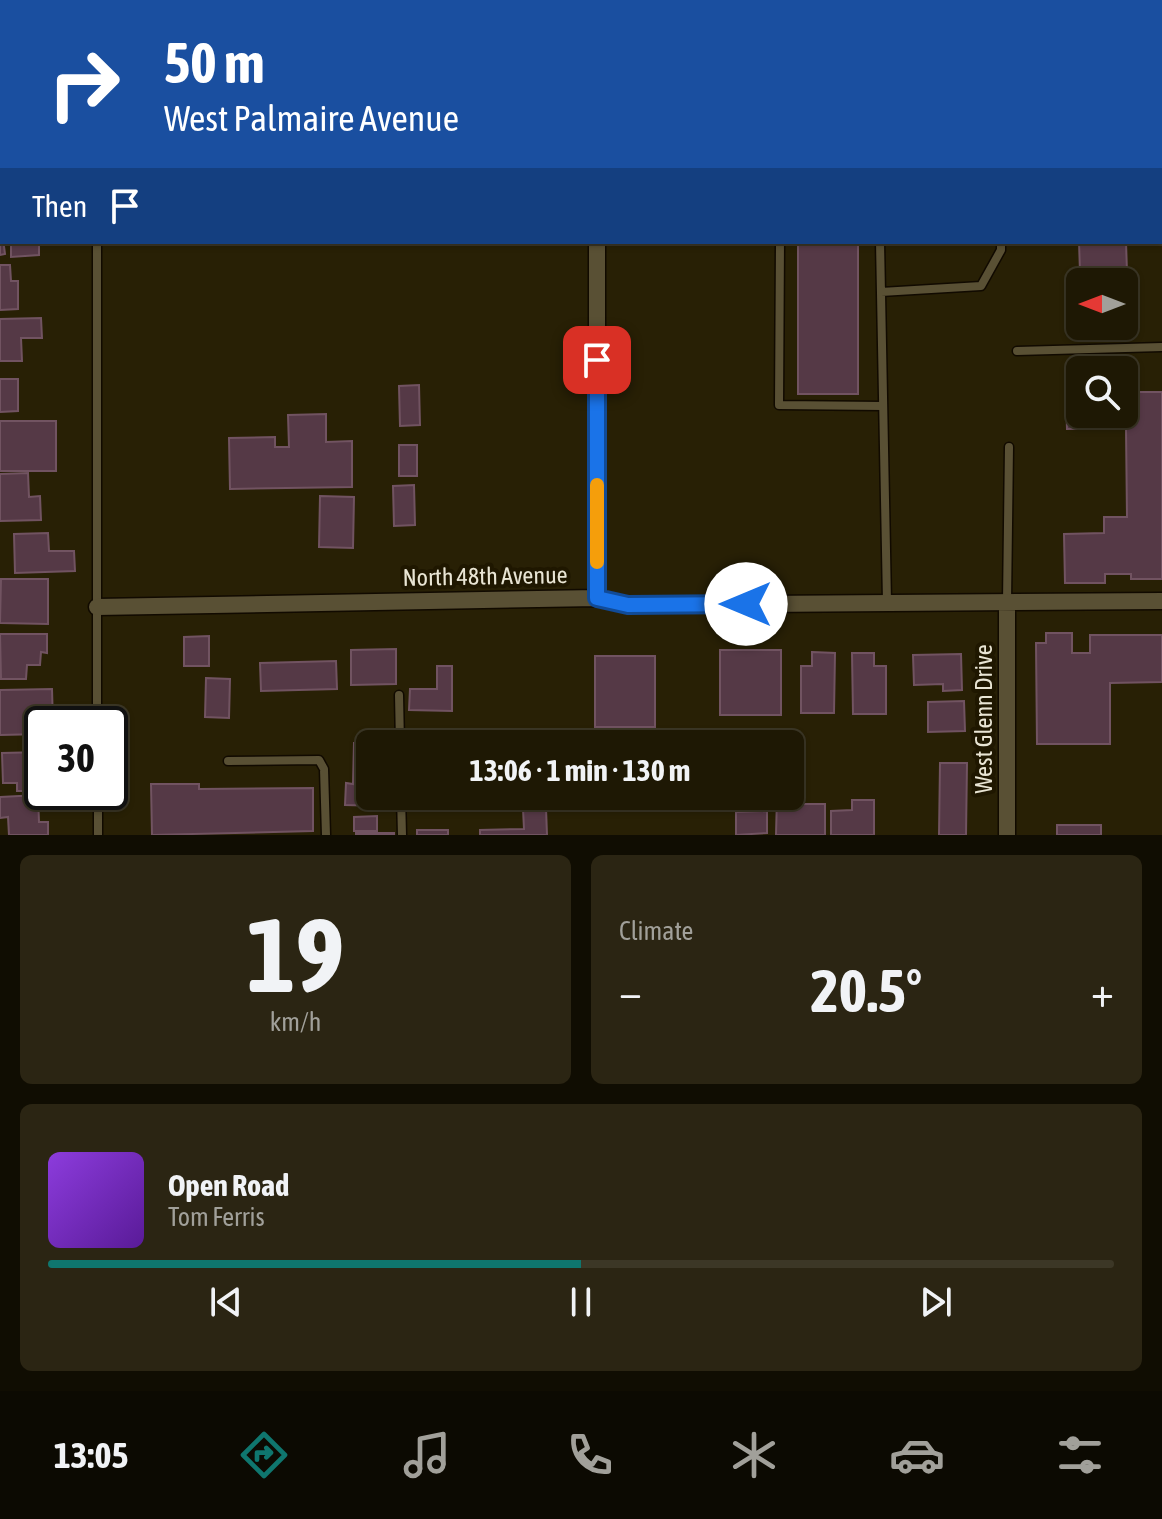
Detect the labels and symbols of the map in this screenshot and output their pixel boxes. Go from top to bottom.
north arrow [1066,268,1138,340]
pin [563,326,631,394]
street label: North 48th Avenue [402,561,568,591]
position arrow [704,562,788,646]
street label: West Glenn Drive [970,644,997,794]
speed limit sign: 30 [24,706,128,810]

